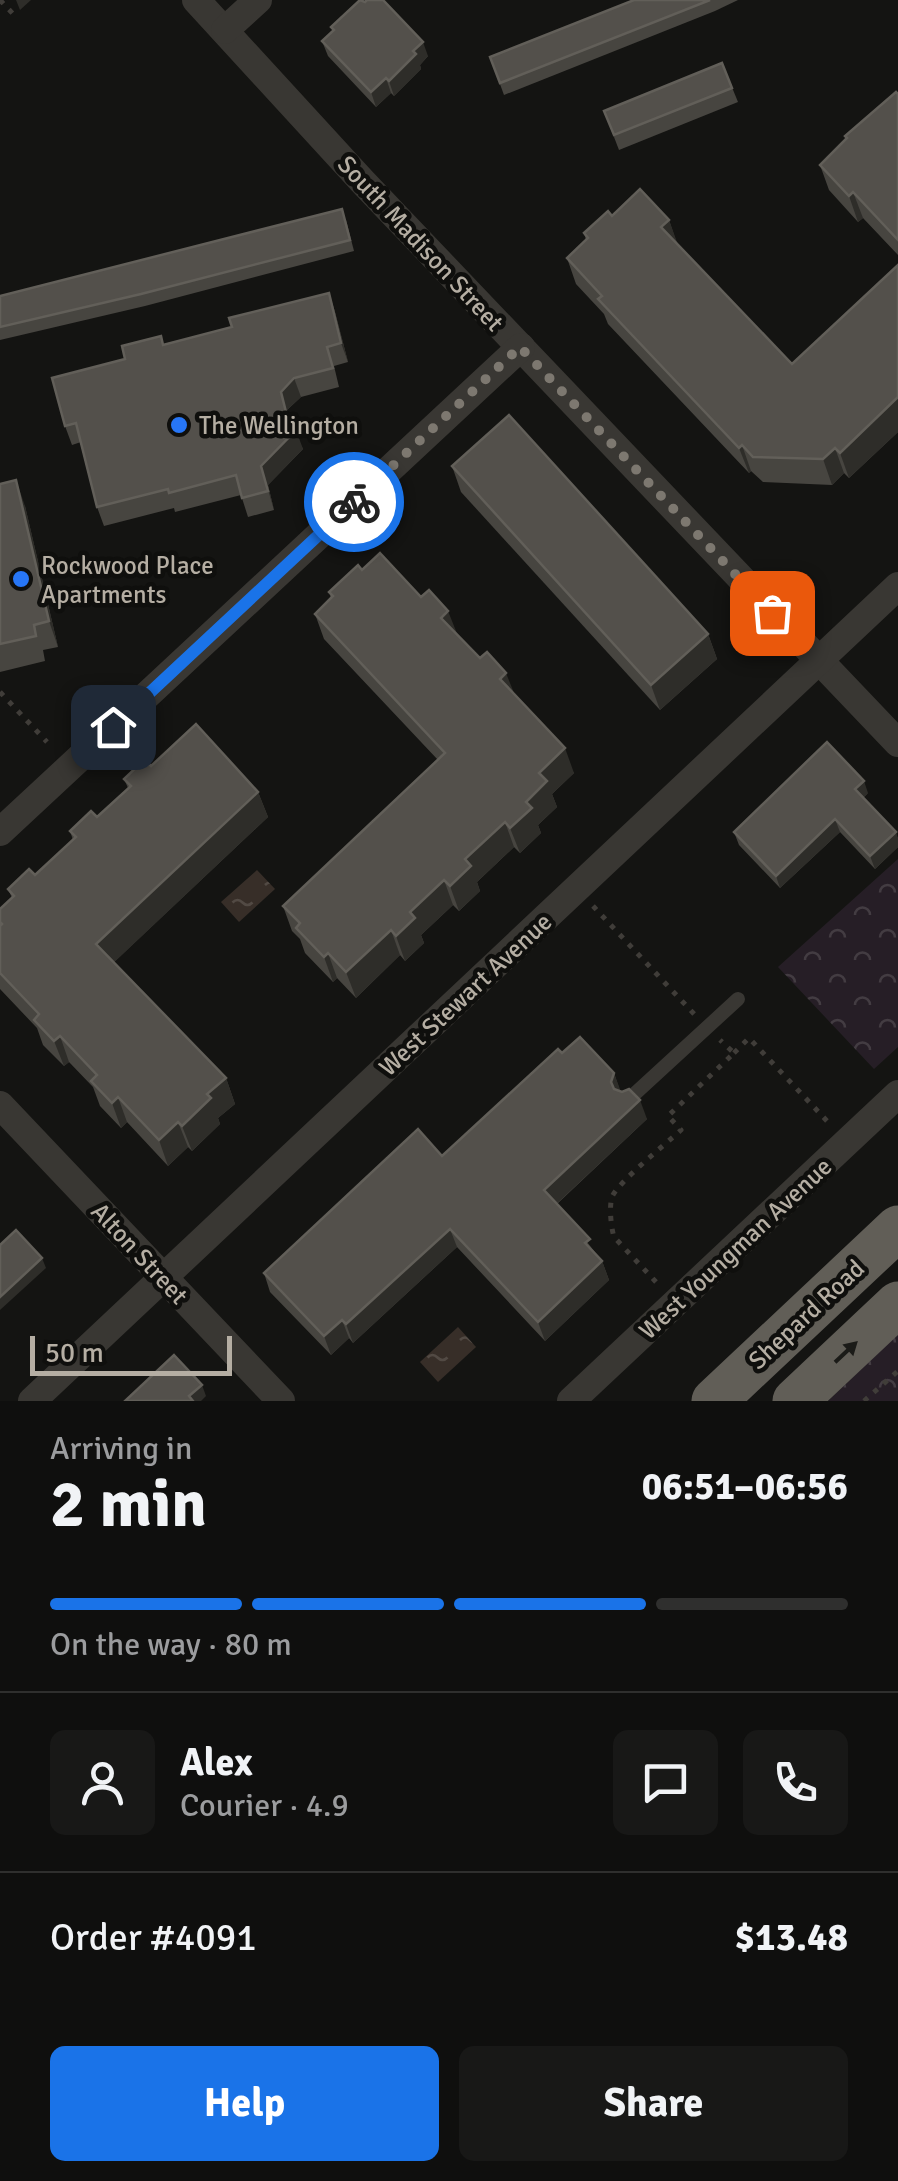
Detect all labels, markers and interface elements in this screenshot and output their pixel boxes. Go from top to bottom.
street label: South Madison Street [331,149,510,338]
place label: The Wellington [199,410,359,441]
marker: The Wellington [168,414,190,436]
courier [304,452,404,552]
icon: bike [327,475,382,530]
place label: Rockwood Place Apartments [41,550,214,610]
marker: Rockwood Place Apartments [10,568,32,590]
pin [730,571,815,656]
icon: bag [745,586,800,641]
pin [71,685,156,770]
icon: home [86,700,141,755]
street label: West Stewart Avenue [372,906,558,1083]
street label: West Youngman Avenue [632,1151,838,1346]
street label: Alton Street [85,1196,195,1311]
street label: Shepard Road [742,1253,871,1376]
scale bar [30,1331,232,1376]
text: 50 m [45,1336,104,1370]
one-way arrow [834,1341,858,1364]
text: Arriving in [50,1429,192,1468]
text: 06:51–06:56 [642,1463,848,1510]
text: 2 min [50,1465,207,1545]
text: On the way · 80 m [50,1625,292,1664]
button: person [50,1730,155,1835]
button: chat [613,1730,718,1835]
button: phone [743,1730,848,1835]
text: Alex [180,1739,253,1786]
text: Courier · 4.9 [180,1786,349,1825]
text: Order #4091 [50,1914,257,1961]
text: $13.48 [735,1914,848,1961]
button: Help [50,2046,439,2161]
button: Share [459,2046,848,2161]

